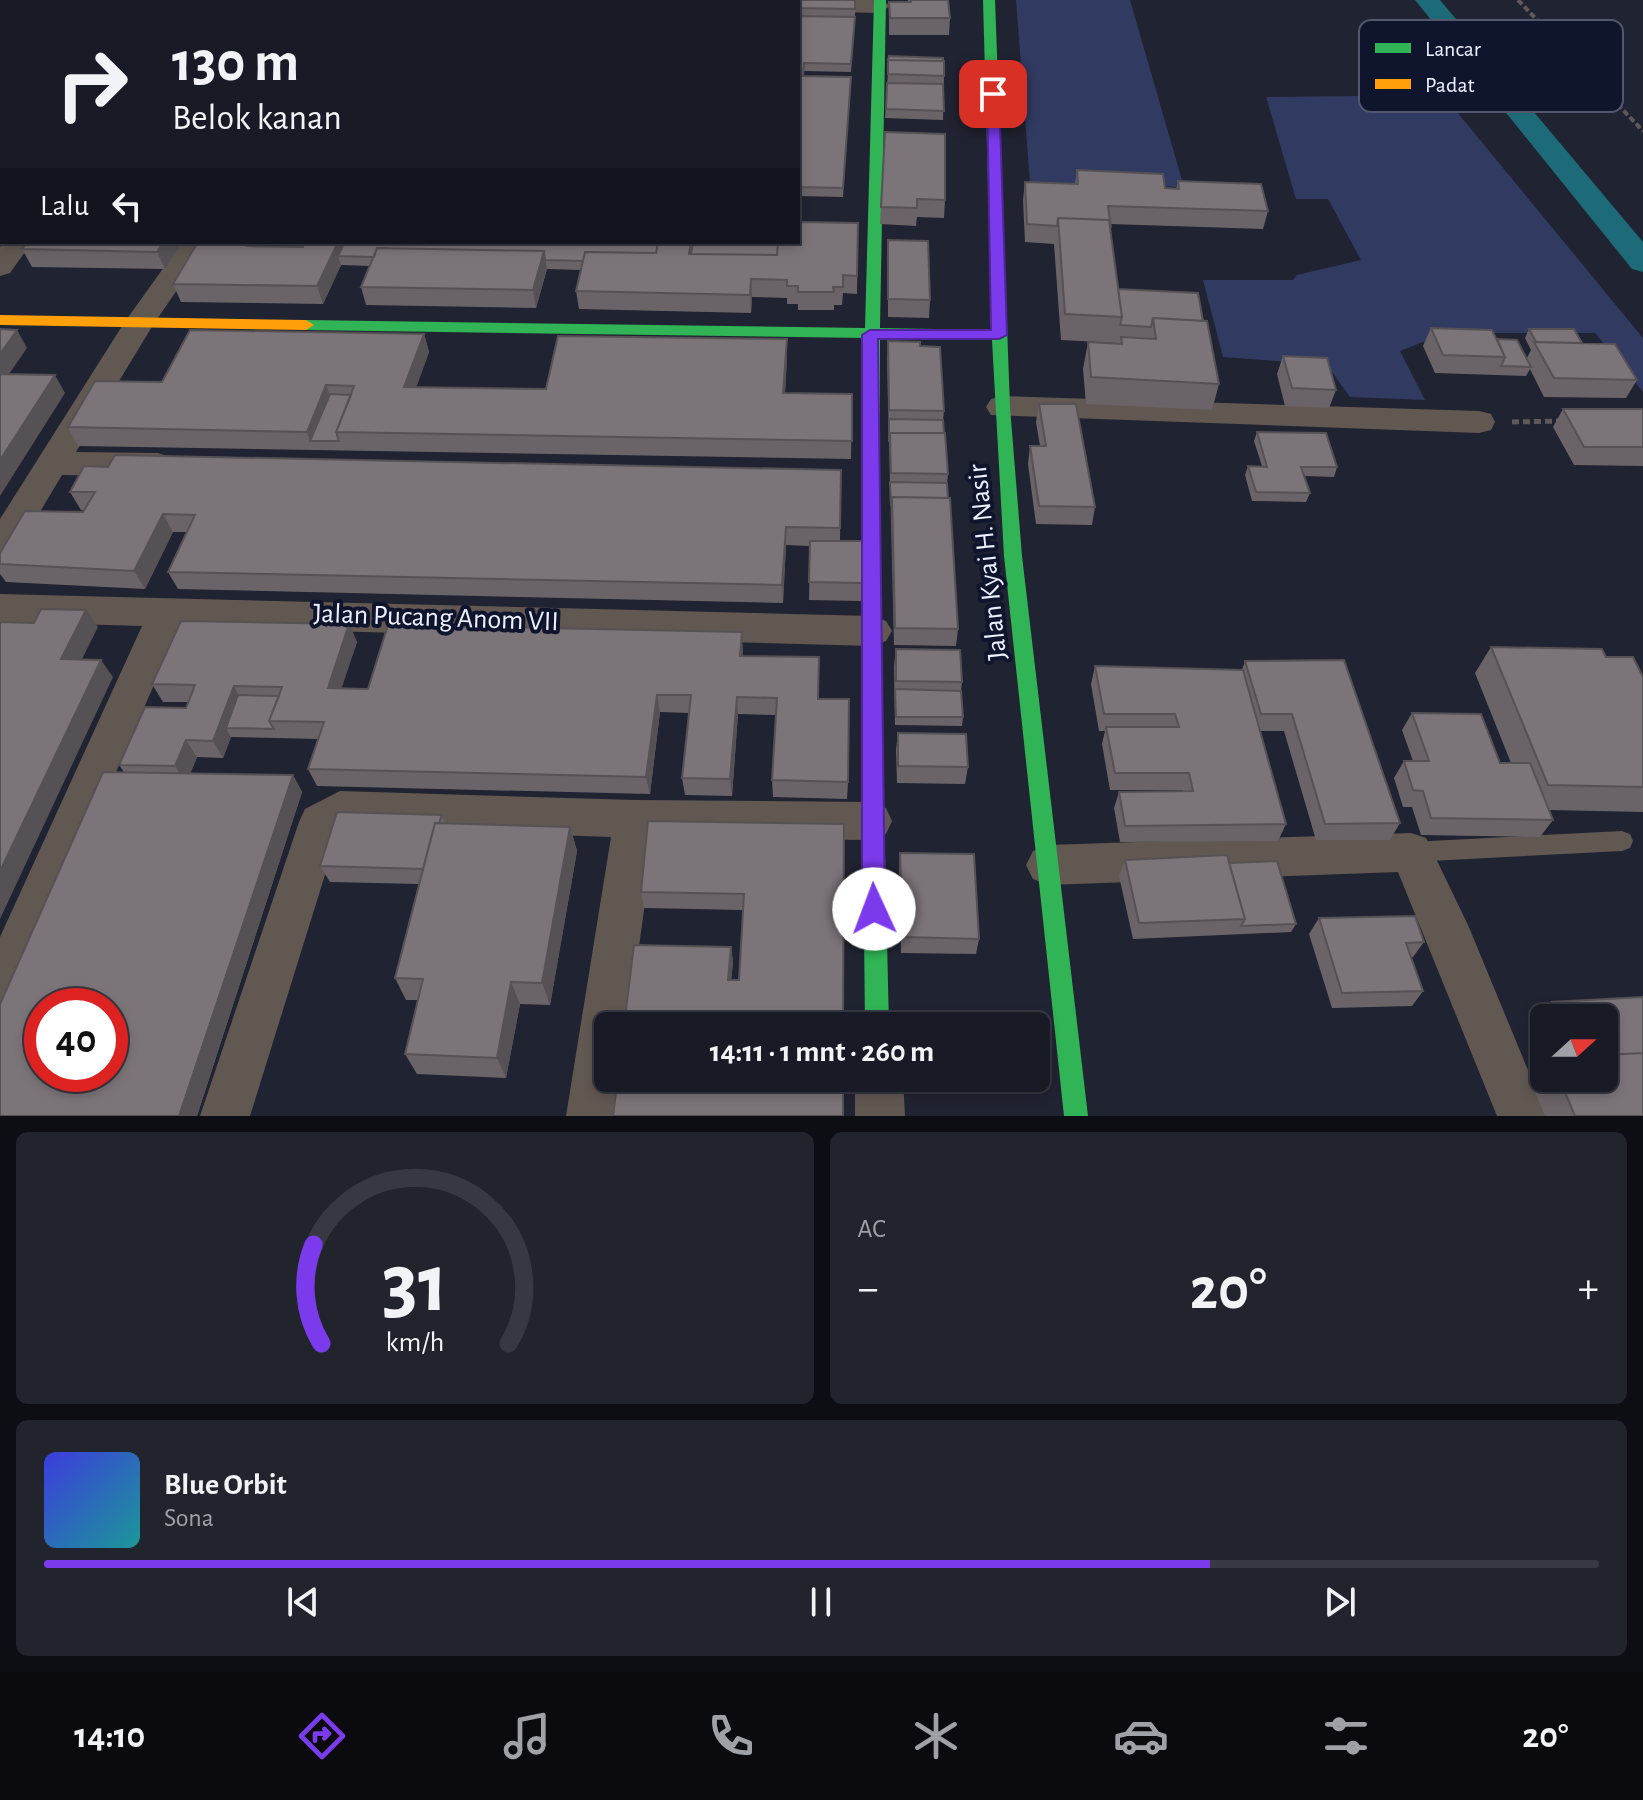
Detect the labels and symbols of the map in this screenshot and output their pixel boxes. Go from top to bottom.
legend [1359,20,1623,112]
text: Lancar [1425,38,1481,60]
pin [959,60,1027,128]
text: Padat [1425,74,1475,96]
street label: Jalan Kyai H. Nasir [964,463,1012,661]
street label: Jalan Pucang Anom VII [313,600,559,636]
position arrow [832,867,916,951]
speed limit sign: 40 [24,988,128,1092]
north arrow [1530,1004,1618,1092]

